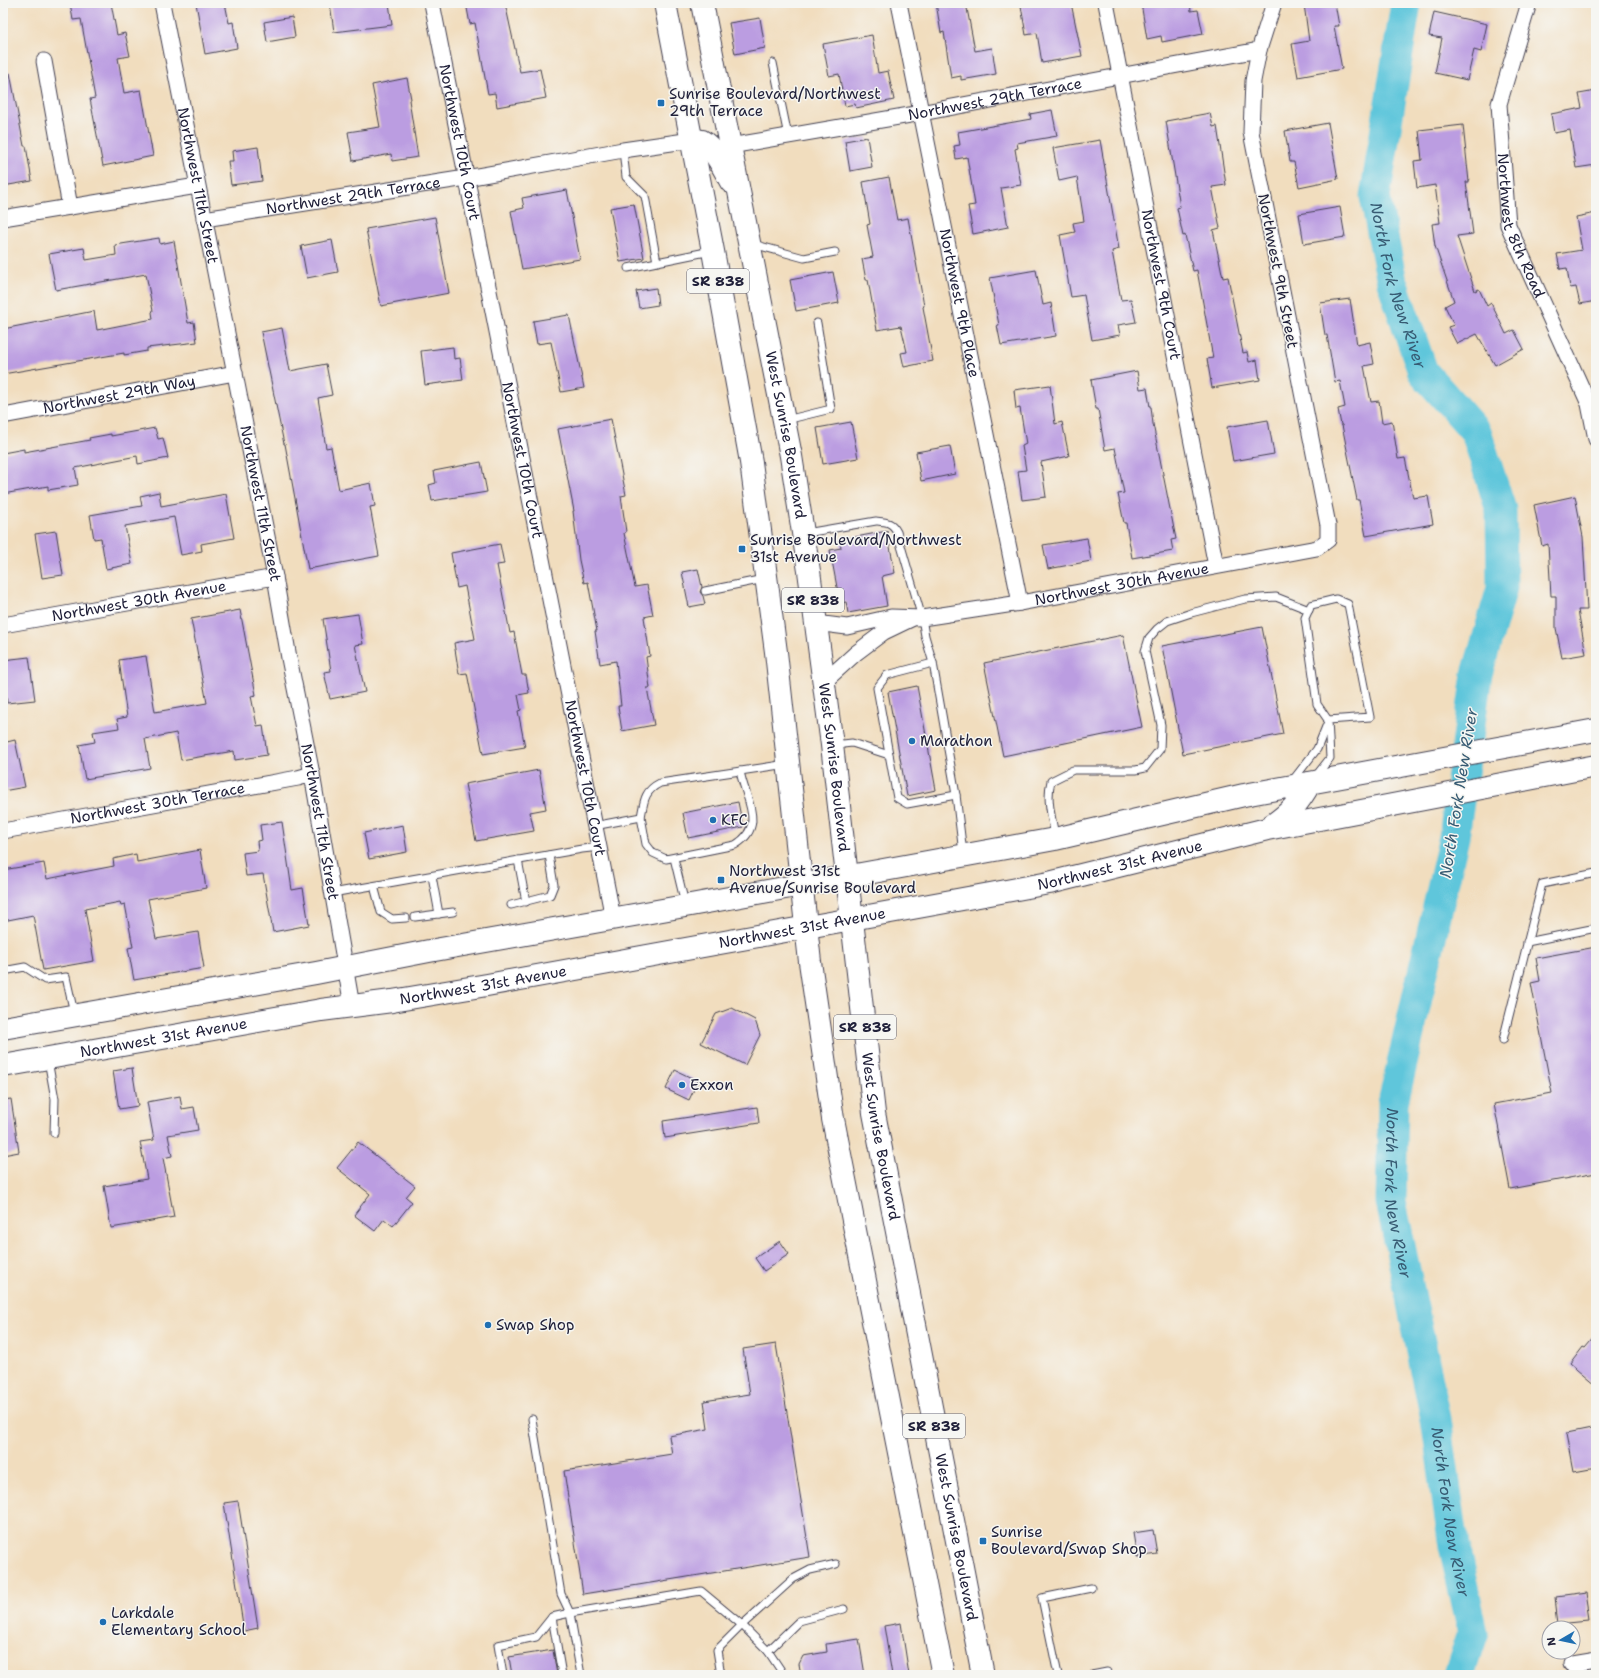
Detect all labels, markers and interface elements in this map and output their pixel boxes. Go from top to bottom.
street label: Northwest 10th Court [434,62,485,222]
street label: Northwest 29th Terrace [906,73,1083,125]
place label: Sunrise Boulevard/Northwest 29th Terrace [669,84,881,121]
marker: Sunrise Boulevard/Northwest 29th Terrace [656,98,666,108]
street label: Northwest 11th Street [173,106,223,265]
street label: Northwest 8th Road [1493,152,1550,301]
street label: Northwest 29th Terrace [264,172,442,219]
street label: Northwest 9th Street [1253,192,1303,350]
water label: North Fork New River [1365,200,1431,372]
street label: Northwest 9th Court [1137,208,1186,362]
street label: Northwest 9th Place [935,227,984,379]
road number: SR 838 [687,269,749,293]
street label: West Sunrise Boulevard [761,349,811,521]
street label: Northwest 29th Way [41,371,197,418]
street label: Northwest 10th Court [497,380,548,540]
street label: Northwest 11th Street [235,424,286,583]
place label: Sunrise Boulevard/Northwest 31st Avenue [750,530,962,567]
marker: Sunrise Boulevard/Northwest 31st Avenue [737,544,747,554]
street label: Northwest 30th Avenue [1033,558,1210,610]
street label: Northwest 30th Avenue [50,576,228,626]
road number: SR 838 [782,588,844,612]
street label: West Sunrise Boulevard [814,682,854,853]
street label: Northwest 10th Court [560,698,611,858]
water label: North Fork New River [1435,706,1482,880]
place label: Marathon [920,731,992,751]
marker: Marathon [907,736,917,746]
street label: Northwest 11th Street [296,742,344,902]
street label: Northwest 30th Terrace [69,778,247,829]
place label: KFC [721,810,748,830]
marker: KFC [708,815,718,825]
street label: Northwest 31st Avenue [1036,835,1204,895]
place label: Northwest 31st Avenue/Sunrise Boulevard [729,861,917,898]
marker: Northwest 31st Avenue/Sunrise Boulevard [716,875,726,885]
street label: Northwest 31st Avenue [717,903,887,953]
street label: Northwest 31st Avenue [398,961,568,1010]
street label: Northwest 31st Avenue [78,1013,249,1062]
road number: SR 838 [834,1015,896,1039]
street label: West Sunrise Boulevard [857,1051,905,1222]
place label: Exxon [690,1075,733,1095]
marker: Exxon [677,1080,687,1090]
water label: North Fork New River [1380,1107,1417,1281]
place label: Swap Shop [496,1315,574,1335]
marker: Swap Shop [483,1320,493,1330]
road number: SR 838 [903,1414,965,1438]
water label: North Fork New River [1426,1425,1475,1599]
street label: West Sunrise Boulevard [930,1452,982,1623]
place label: Sunrise Boulevard/Swap Shop [991,1522,1147,1559]
marker: Sunrise Boulevard/Swap Shop [978,1536,988,1546]
place label: Larkdale Elementary School [111,1603,247,1640]
marker: Larkdale Elementary School [98,1617,108,1627]
north arrow [1541,1620,1581,1660]
text: N [1543,1636,1560,1647]

